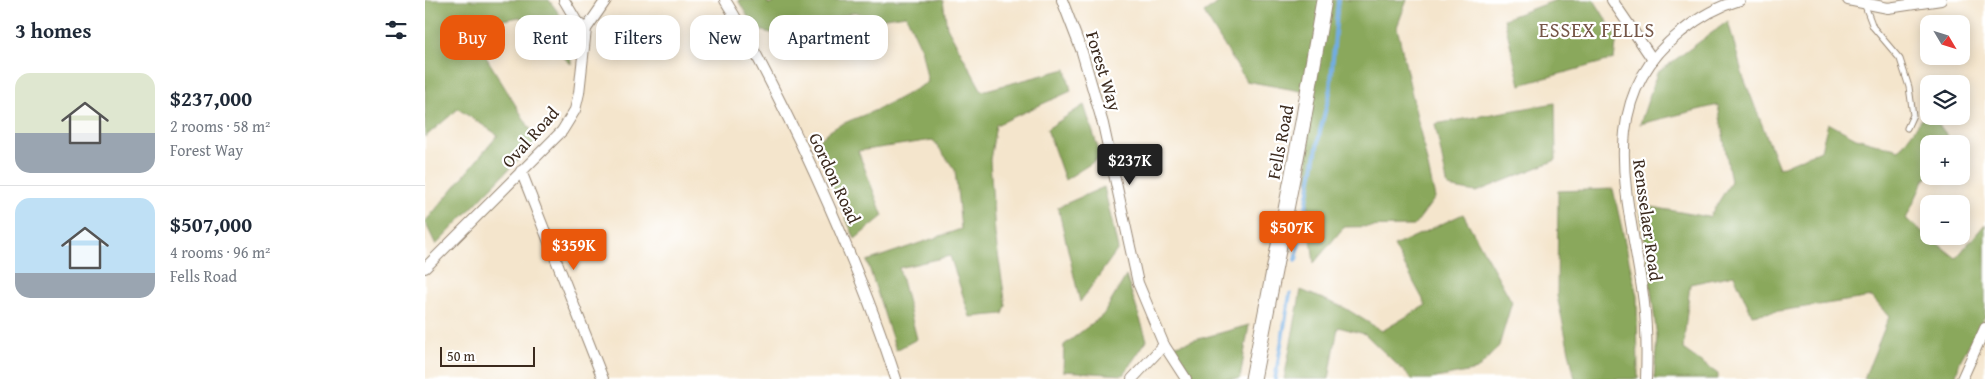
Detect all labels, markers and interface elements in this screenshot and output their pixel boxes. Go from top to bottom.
text: 3 homes [15,15,91,46]
chip: Buy [440,15,505,60]
chip: Rent [515,15,586,60]
chip: Filters [596,15,680,60]
chip: New [690,15,759,60]
chip: Apartment [769,15,888,60]
district label: ESSEX FELLS [1539,15,1655,44]
north arrow [1920,15,1970,65]
map controls [1920,15,1970,245]
icon: filters [382,16,410,44]
street label: Forest Way [1079,28,1129,114]
button: layers [1920,75,1970,125]
text: $237,000 [170,83,252,114]
icon: home [55,93,115,153]
street label: Oval Road [495,100,565,174]
street label: Fells Road [1260,102,1301,182]
text: 2 rooms · 58 m² [170,114,270,138]
street label: Gordon Road [802,128,868,228]
button: + [1920,135,1970,185]
text: Forest Way [170,138,243,162]
pin: $237K [1095,144,1165,186]
text: $237K [1108,148,1152,172]
street label: Rensselaer Road [1626,157,1670,283]
button: − [1920,195,1970,245]
text: $507,000 [170,209,252,240]
pin: $507K [1257,210,1327,253]
text: $507K [1270,215,1314,239]
icon: home [55,218,115,278]
pin: $359K [539,228,609,271]
text: $359K [552,233,596,257]
text: 4 rooms · 96 m² [170,240,270,264]
text: Fells Road [170,264,237,288]
scale bar [440,344,535,367]
text: 50 m [447,346,475,366]

